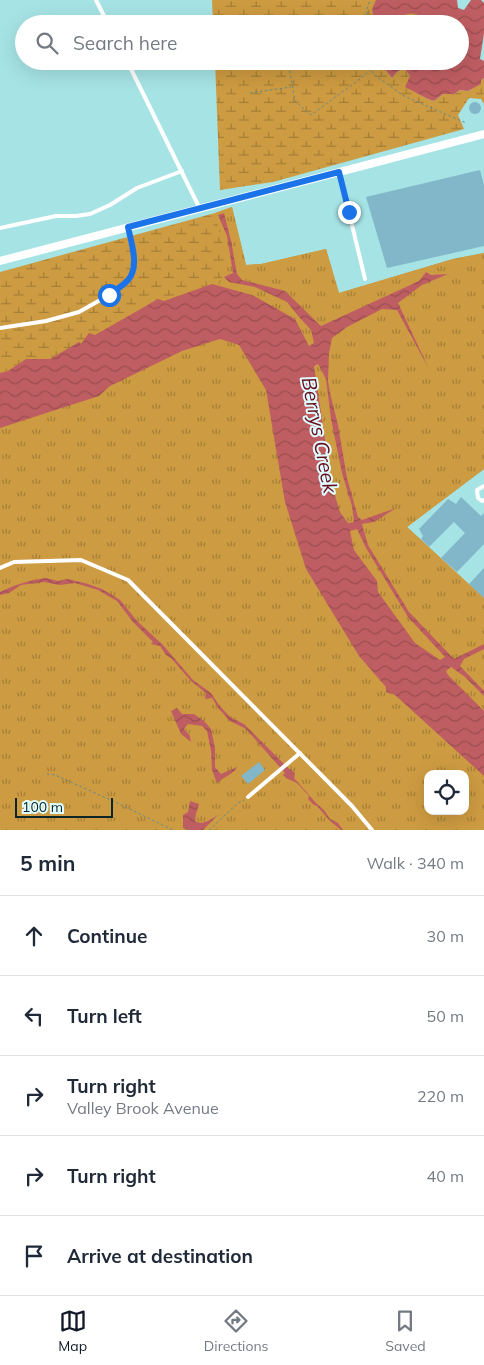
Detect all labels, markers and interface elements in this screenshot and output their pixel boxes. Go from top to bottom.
search box [15,15,469,70]
icon: search [33,29,61,57]
text: Search here [73,31,177,55]
route end [338,201,361,224]
route start [98,284,121,307]
water label: Berrys Creek [296,375,344,496]
map controls [424,770,469,815]
button: locate [424,770,469,815]
scale bar [15,795,112,818]
text: 100 m [22,798,63,816]
text: 5 min [20,850,75,876]
text: Walk · 340 m [366,853,464,873]
icon: ahead [20,922,48,950]
text: Continue [67,924,147,948]
text: 30 m [427,926,464,946]
icon: left [20,1002,48,1030]
text: Turn left [67,1004,142,1028]
text: 50 m [427,1006,464,1026]
text: Turn right [67,1074,156,1098]
icon: right [20,1082,48,1110]
text: 220 m [417,1086,464,1106]
text: Valley Brook Avenue [67,1098,219,1118]
icon: right [20,1162,48,1190]
text: Turn right [67,1164,156,1188]
text: 40 m [427,1166,464,1186]
icon: arrive [20,1242,48,1270]
text: Arrive at destination [67,1244,253,1268]
tab: Map [58,1307,87,1355]
tab: Directions [204,1307,269,1355]
tab: Saved [385,1307,426,1355]

